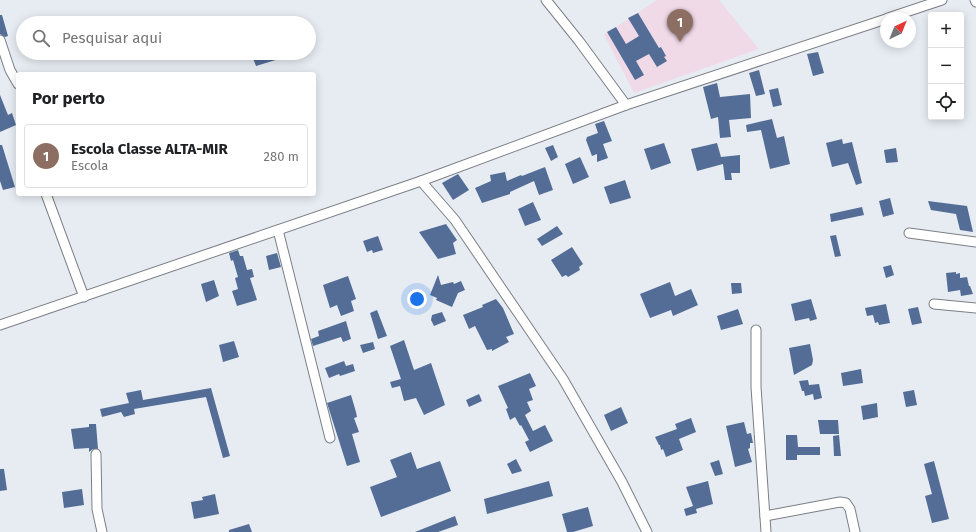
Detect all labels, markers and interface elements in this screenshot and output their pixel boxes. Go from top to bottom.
pin: 1 [667,9,693,42]
north arrow [880,12,916,48]
map controls [928,12,964,120]
button: + [928,12,964,48]
search box [16,16,316,60]
icon: search [30,27,52,49]
text: Pesquisar aqui [62,29,162,47]
button: − [928,48,964,84]
button: locate [928,84,964,120]
text: Por perto [32,88,105,109]
text: Escola Classe ALTA-MIR [71,140,228,158]
text: 1 [43,149,49,164]
text: 280 m [264,149,299,164]
text: Escola [71,158,108,173]
your location [407,289,427,309]

